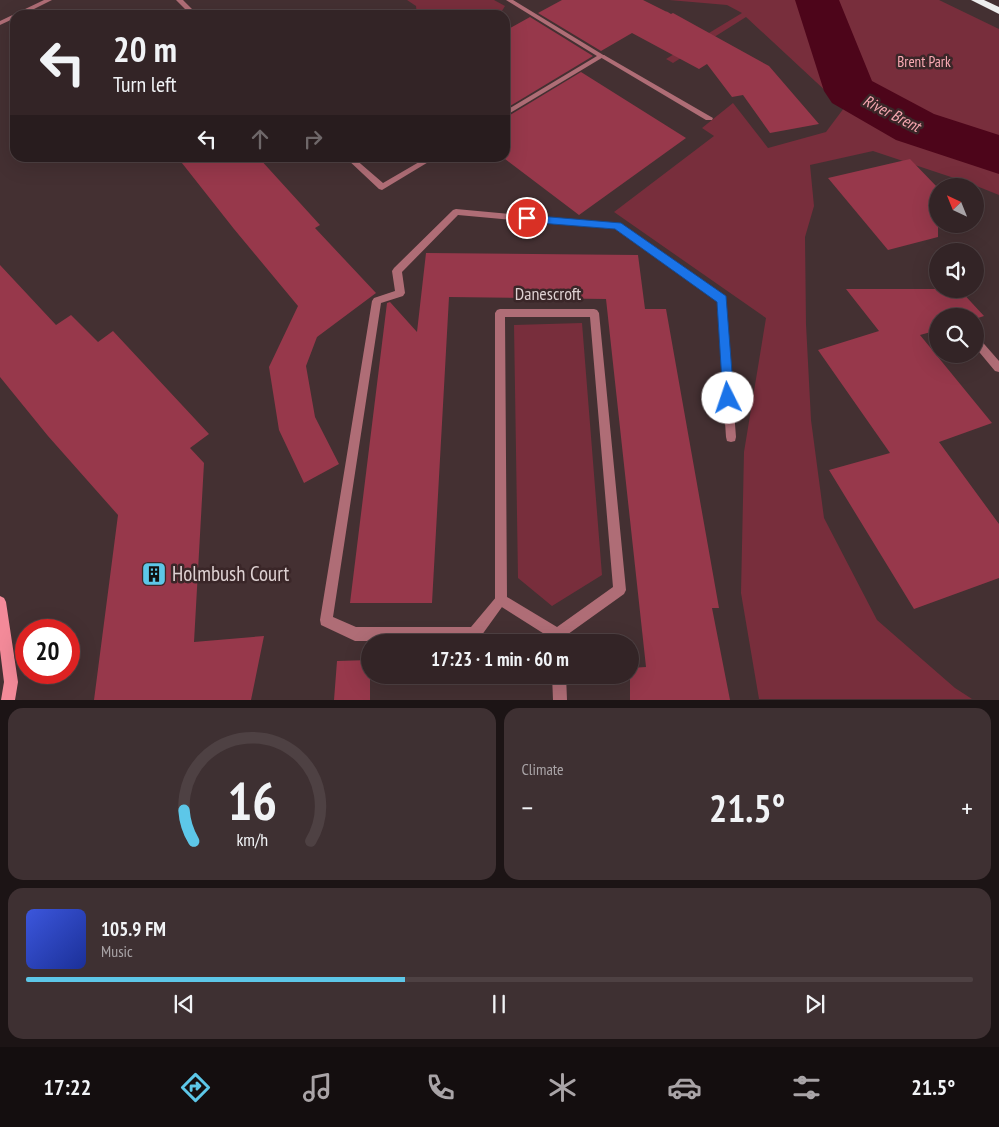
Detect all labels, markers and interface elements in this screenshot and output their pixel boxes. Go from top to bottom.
text: 20 m [113,26,177,72]
icon: left [30,30,95,95]
park label: Brent Park [897,52,951,71]
text: Turn left [113,70,177,98]
water label: River Brent [860,90,925,137]
icon: left [193,125,221,153]
icon: ahead [246,125,274,153]
icon: right [299,125,327,153]
north arrow [929,178,984,232]
map controls [929,178,984,363]
pin [506,197,548,239]
icon: arrive [513,204,541,232]
button: sound [929,243,984,298]
street label: Danescroft [515,282,581,305]
button: search [929,308,984,363]
position arrow [701,371,753,423]
place label: Holmbush Court [172,560,289,587]
building icon: Holmbush Court [141,561,167,587]
speed limit sign: 20 [15,619,80,684]
text: 17:23 · 1 min · 60 m [431,647,569,671]
text: Climate [522,759,564,779]
text: 16 [227,767,277,834]
text: 21.5° [709,783,785,832]
text: − [522,789,533,826]
text: + [961,789,973,826]
text: km/h [236,828,268,851]
text: 105.9 FM [101,917,166,941]
text: Music [101,941,133,961]
icon: previous [170,990,198,1018]
icon: pause [485,990,513,1018]
icon: next [801,990,829,1018]
icon: directions [178,1070,213,1105]
icon: music [300,1070,335,1105]
icon: phone [423,1070,458,1105]
icon: climate [545,1070,580,1105]
icon: car [667,1070,702,1105]
icon: filters [789,1070,824,1105]
text: 17:22 [44,1073,91,1101]
text: 21.5° [911,1073,955,1101]

